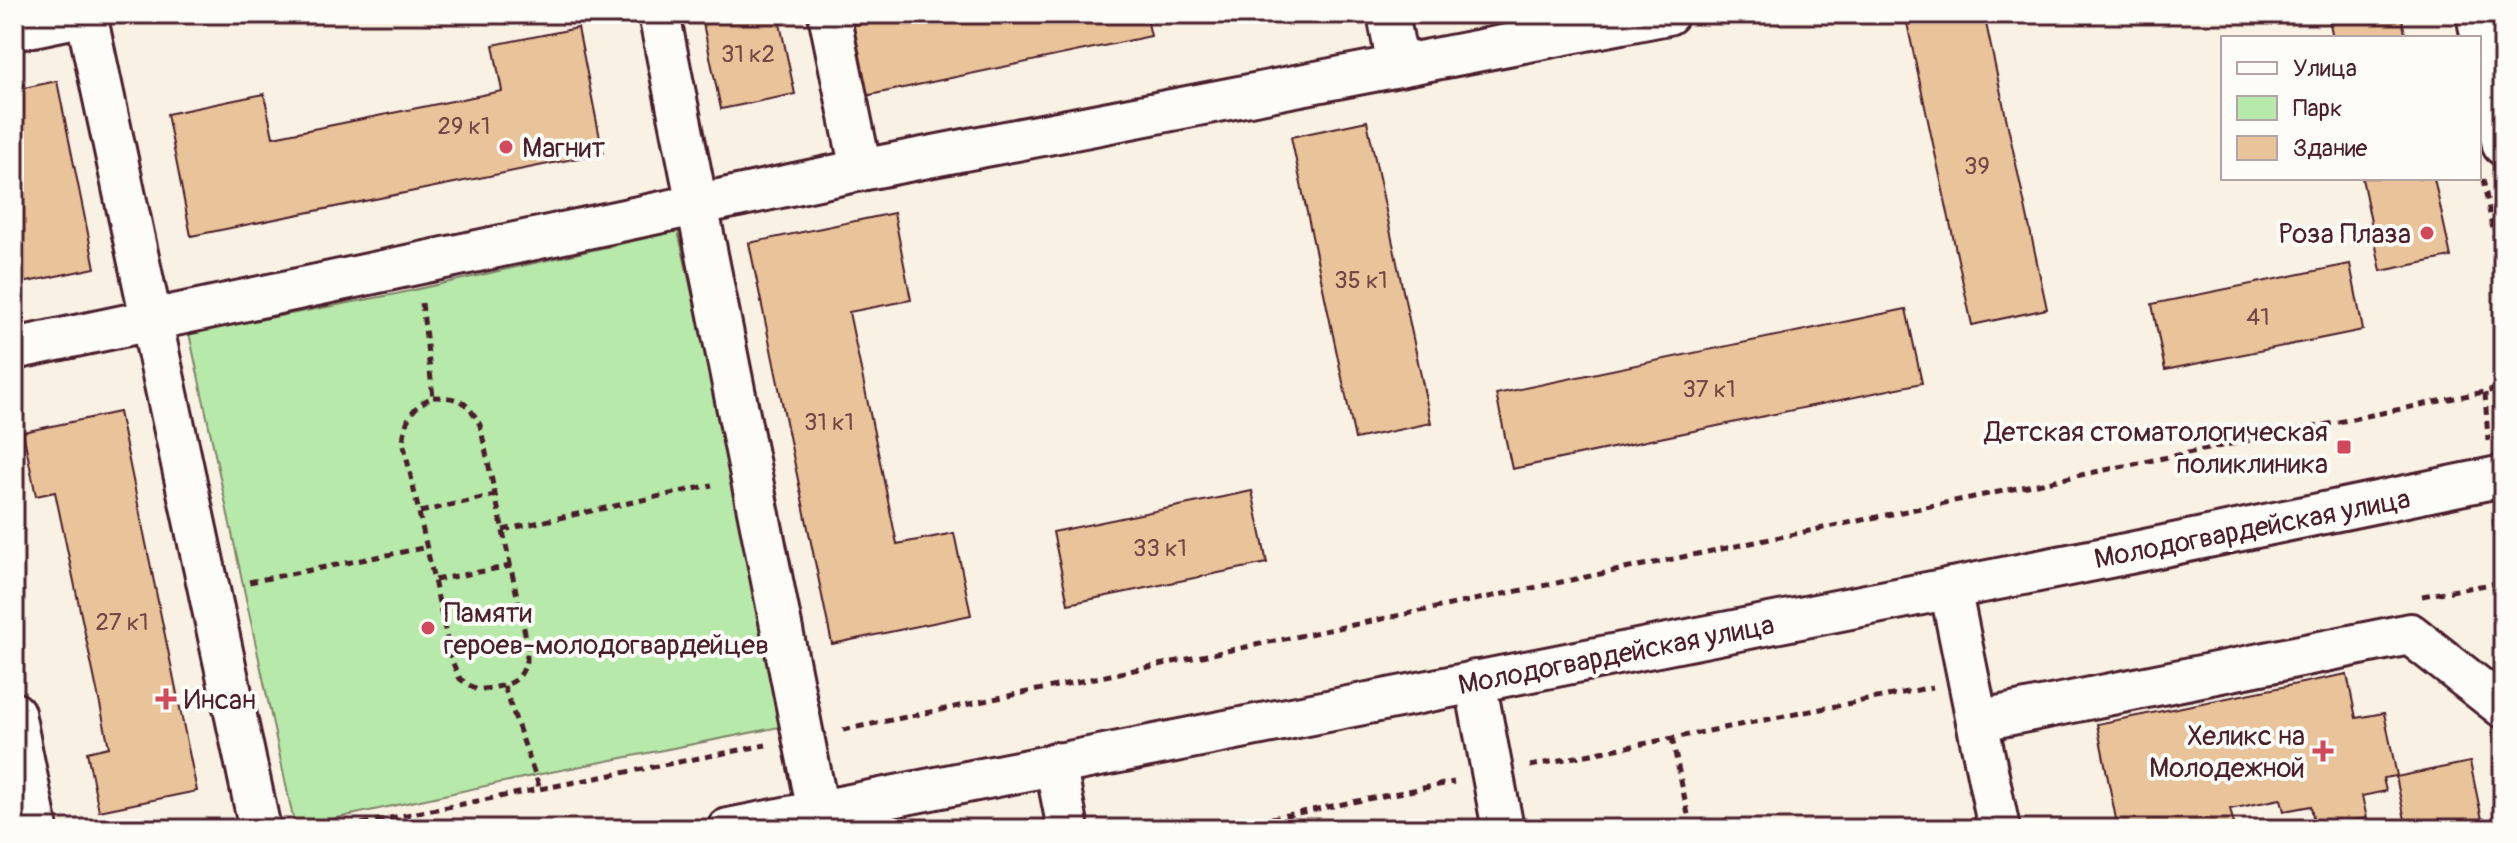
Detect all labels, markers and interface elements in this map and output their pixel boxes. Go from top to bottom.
legend [2221,36,2481,180]
house number: 31 к2 [721,40,775,69]
text: Улица [2293,54,2357,83]
text: Парк [2293,94,2342,123]
house number: 29 к1 [438,112,490,141]
place label: Магнит [522,131,605,166]
text: Здание [2293,134,2368,163]
marker: Магнит [497,138,515,156]
house number: 39 [1964,152,1990,181]
place label: Роза Плаза [2278,217,2411,252]
marker: Роза Плаза [2418,224,2436,242]
house number: 35 к1 [1334,266,1388,295]
house number: 41 [2246,303,2270,332]
house number: 37 к1 [1682,375,1736,404]
house number: 31 к1 [804,408,854,437]
place label: Детская стоматологическая поликлиника [1984,415,2328,482]
marker: Детская стоматологическая поликлиника [2335,438,2353,456]
street label: Молодогвардейская улица [2091,482,2413,577]
house number: 33 к1 [1133,534,1187,563]
place label: Памяти героев-молодогвардейцев [444,596,769,663]
house number: 27 к1 [95,608,149,637]
street label: Молодогвардейская улица [1455,608,1777,703]
marker: Памяти героев-молодогвардейцев [419,619,437,637]
place label: Инсан [184,683,256,718]
marker: Инсан [155,688,177,710]
place label: Хеликс на Молодежной [2149,719,2305,786]
marker: Хеликс на Молодежной [2312,740,2334,762]

